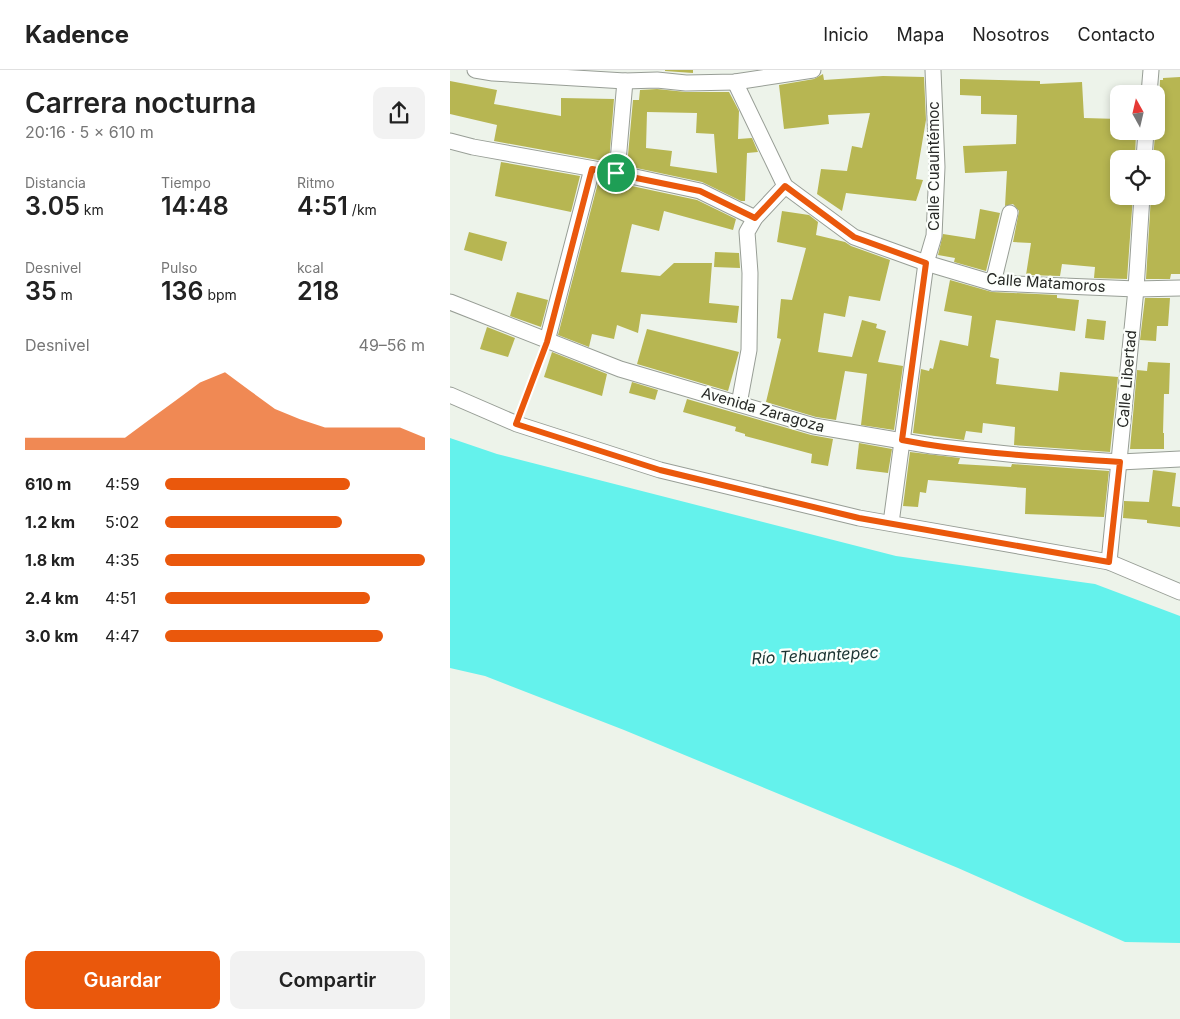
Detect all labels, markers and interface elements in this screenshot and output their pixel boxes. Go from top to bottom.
text: Kadence [25,20,129,49]
text: Inicio [823,24,869,45]
text: Mapa [897,24,944,45]
text: Nosotros [972,24,1050,45]
text: Contacto [1078,24,1155,45]
north arrow [1110,85,1165,140]
map controls [1110,85,1165,205]
text: Carrera nocturna [25,86,256,120]
button: share [373,87,425,139]
street label: Calle Cuauhtémoc [924,101,943,231]
text: 20:16 · 5 × 610 m [25,122,154,142]
button: locate [1110,150,1165,205]
pin [595,152,637,194]
icon: arrive [602,159,630,187]
text: Distancia [25,174,86,191]
text: Tiempo [161,174,211,191]
text: Ritmo [297,174,335,191]
text: 3.05 [25,191,80,221]
text: 14:48 [161,191,229,221]
text: 4:51 [297,191,348,221]
text: km [80,201,104,218]
text: /km [348,201,377,218]
text: Desnivel [25,259,81,276]
text: Pulso [161,259,197,276]
text: kcal [297,259,324,276]
street label: Calle Matamoros [986,269,1106,296]
text: 35 [25,276,57,306]
text: 136 [161,276,203,306]
text: 218 [297,276,339,306]
text: m [57,286,73,303]
text: bpm [203,286,237,303]
street label: Calle Libertad [1113,329,1140,429]
text: Desnivel [25,335,90,355]
text: 49–56 m [359,335,425,355]
street label: Avenida Zaragoza [699,383,827,436]
text: 610 m [25,474,71,494]
text: 4:59 [105,474,140,494]
text: 1.2 km [25,512,75,532]
text: 5:02 [105,512,139,532]
text: 1.8 km [25,550,75,570]
text: 4:35 [105,550,140,570]
text: 2.4 km [25,588,79,608]
text: 4:51 [105,588,136,608]
text: 3.0 km [25,626,78,646]
text: 4:47 [105,626,139,646]
water label: Río Tehuantepec [751,642,879,668]
button: Guardar [25,951,220,1009]
button: Compartir [230,951,425,1009]

